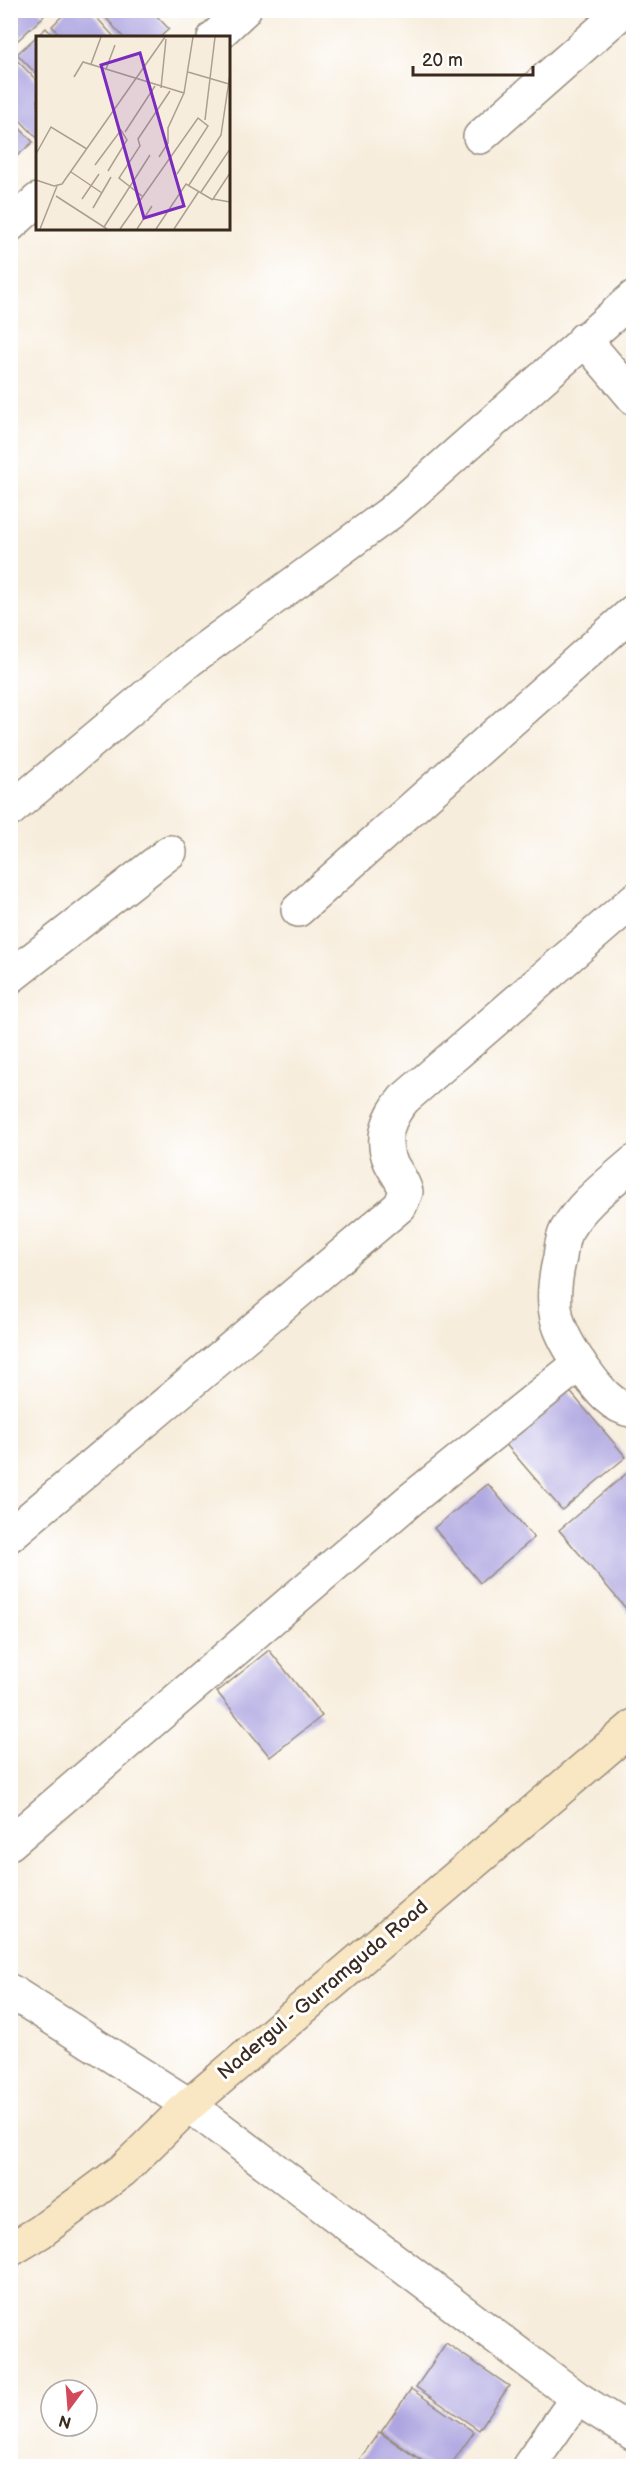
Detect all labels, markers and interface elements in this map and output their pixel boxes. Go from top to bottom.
inset map [36,36,230,230]
scale bar [413,39,533,77]
text: 20 m [422,50,463,71]
street label: Nadergul - Gurramguda Road [213,1895,433,2085]
north arrow [39,2378,99,2438]
text: N [57,2410,74,2432]

